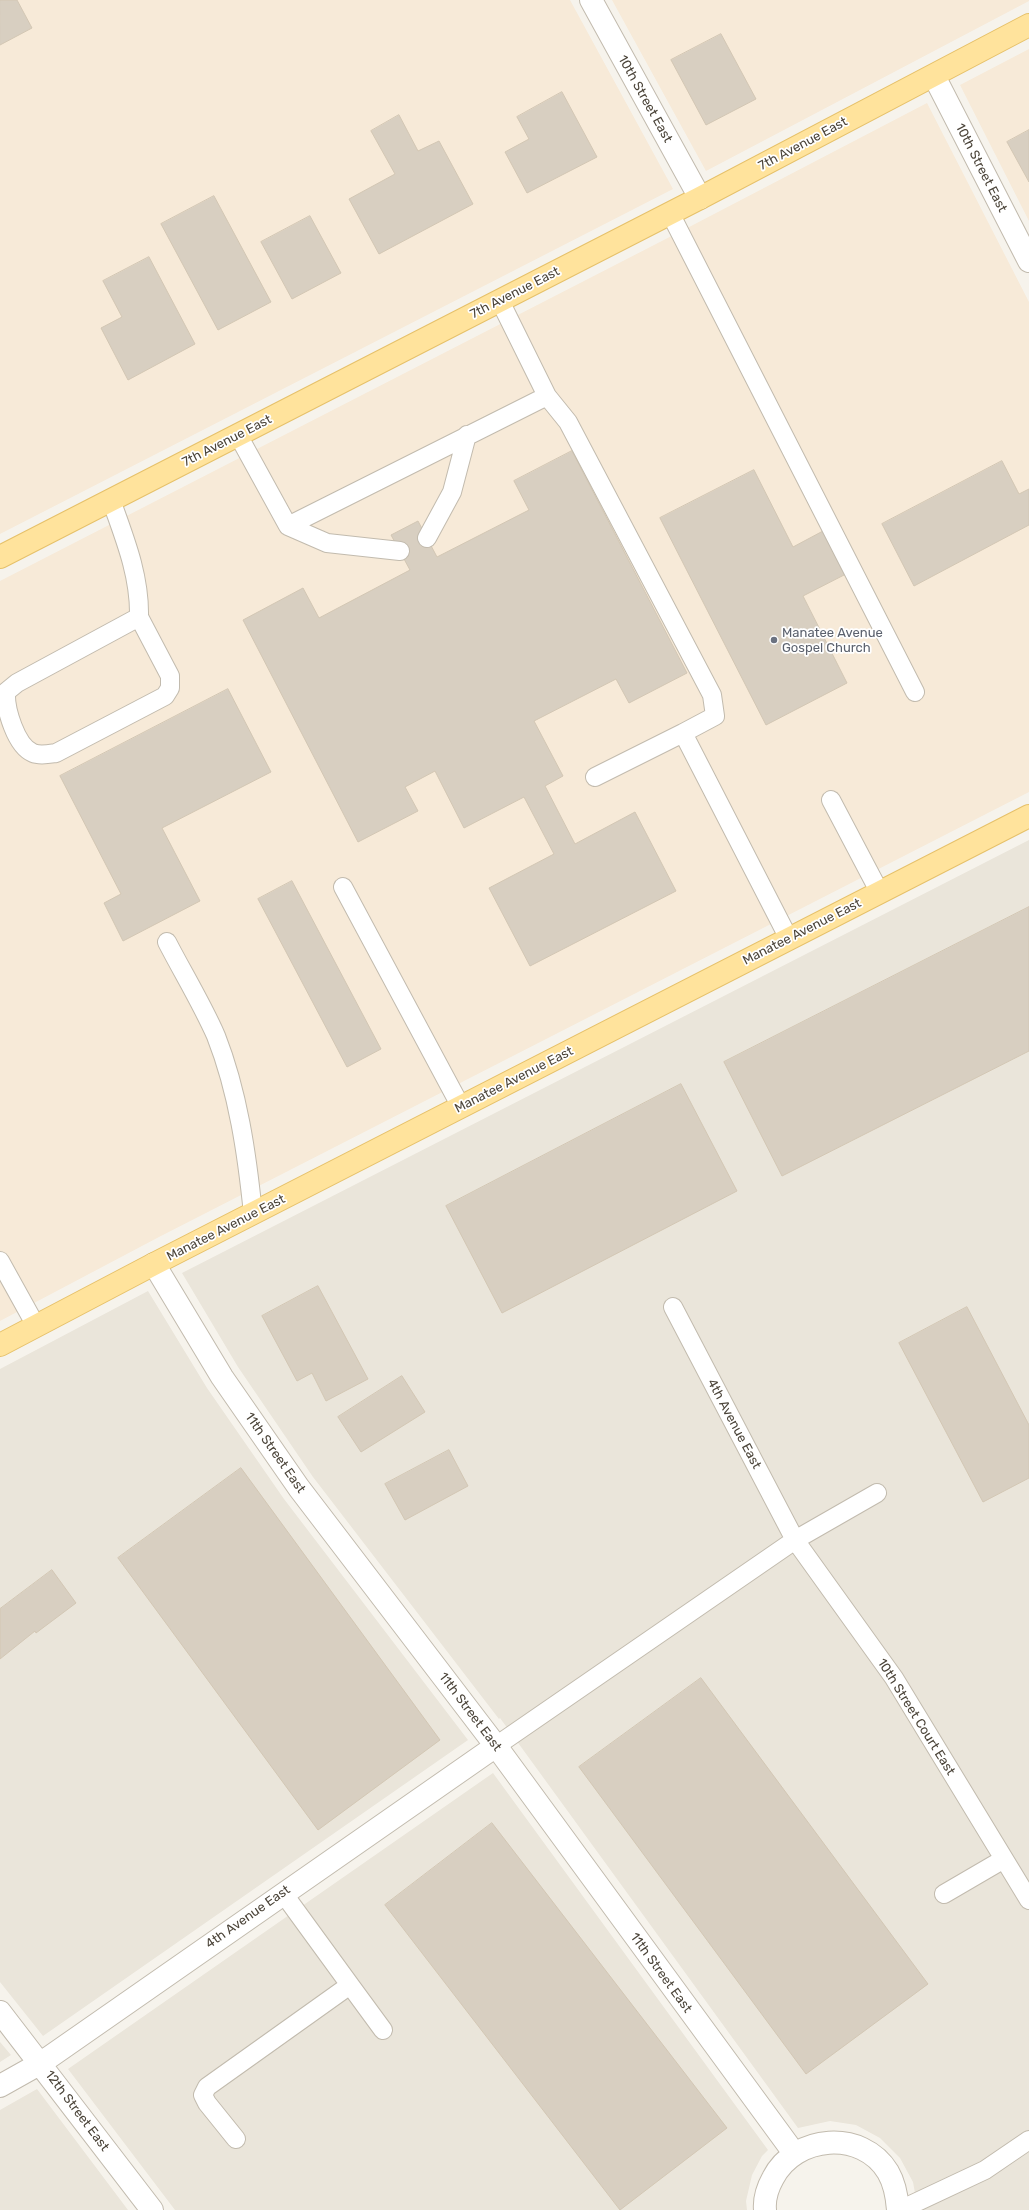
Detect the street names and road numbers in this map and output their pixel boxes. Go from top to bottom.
street label: 10th Street East [615,53,675,145]
street label: 7th Avenue East [756,114,850,174]
street label: 10th Street East [952,121,1010,215]
street label: 7th Avenue East [468,264,562,322]
street label: 7th Avenue East [180,412,274,470]
street label: Manatee Avenue East [740,895,864,969]
street label: Manatee Avenue East [452,1043,576,1117]
street label: Manatee Avenue East [164,1191,288,1265]
street label: 4th Avenue East [704,1376,764,1472]
street label: 11th Street East [241,1410,309,1496]
street label: 10th Street Court East [874,1656,958,1778]
street label: 11th Street East [435,1669,505,1755]
street label: 4th Avenue East [203,1882,293,1952]
street label: 11th Street East [627,1930,695,2016]
street label: 12th Street East [42,2068,112,2154]

